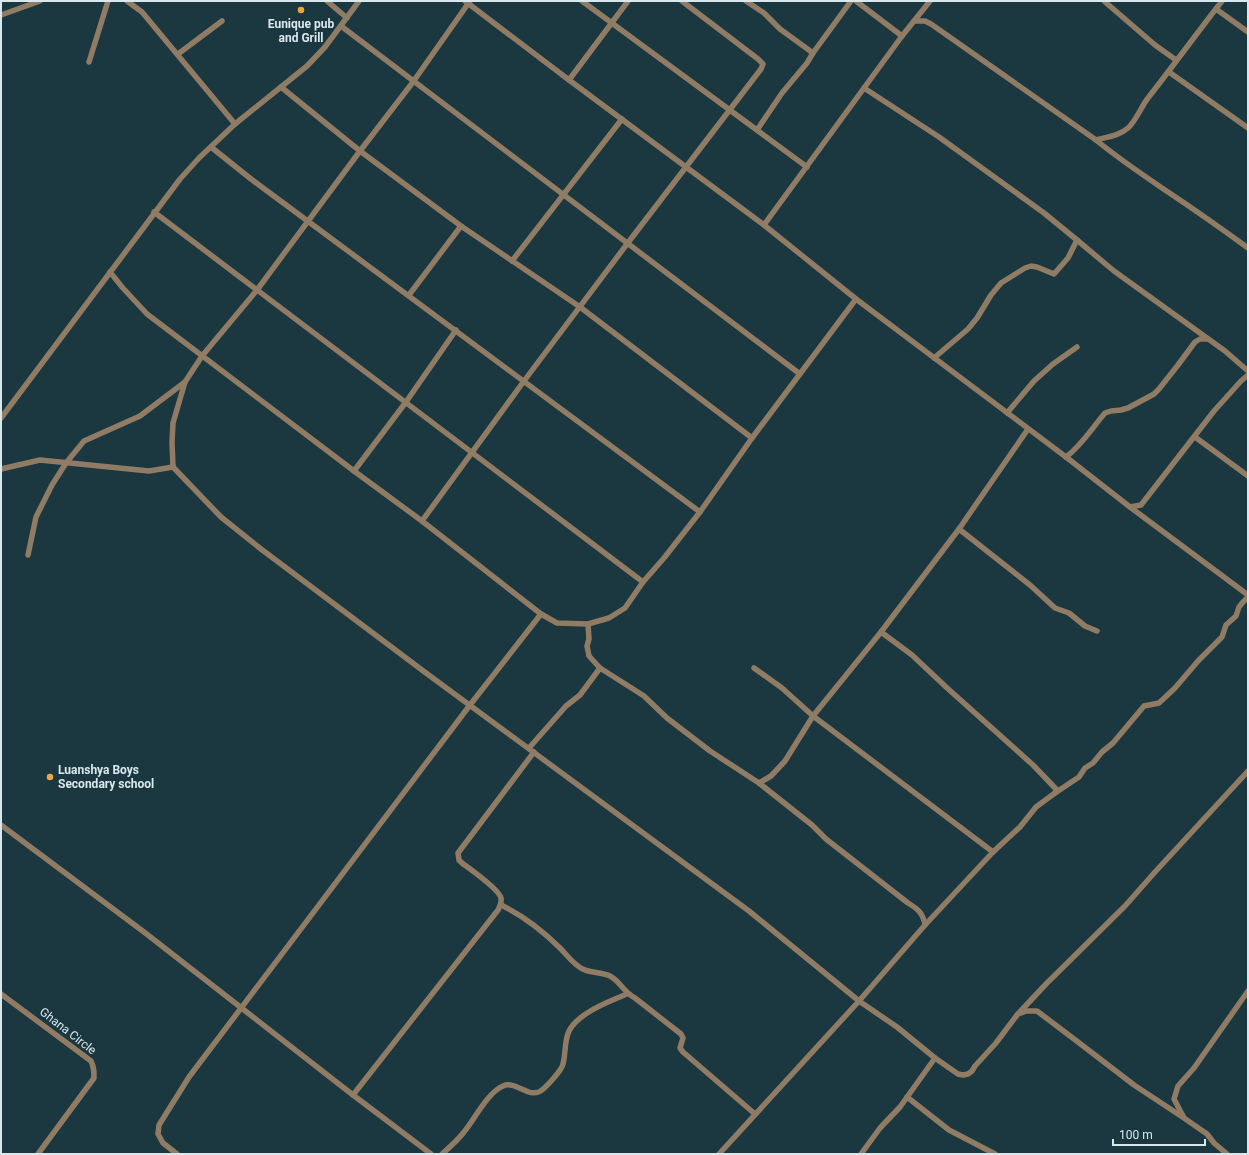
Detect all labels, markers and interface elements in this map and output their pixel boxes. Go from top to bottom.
marker: Eunique pub and Grill [296,5,306,15]
place label: Eunique pub and Grill [268,17,334,45]
place label: Luanshya Boys Secondary school [58,763,154,791]
marker: Luanshya Boys Secondary school [45,772,55,782]
street label: Ghana Circle [37,1005,99,1057]
scale bar [1113,1121,1205,1147]
text: 100 m [1119,1128,1153,1142]

